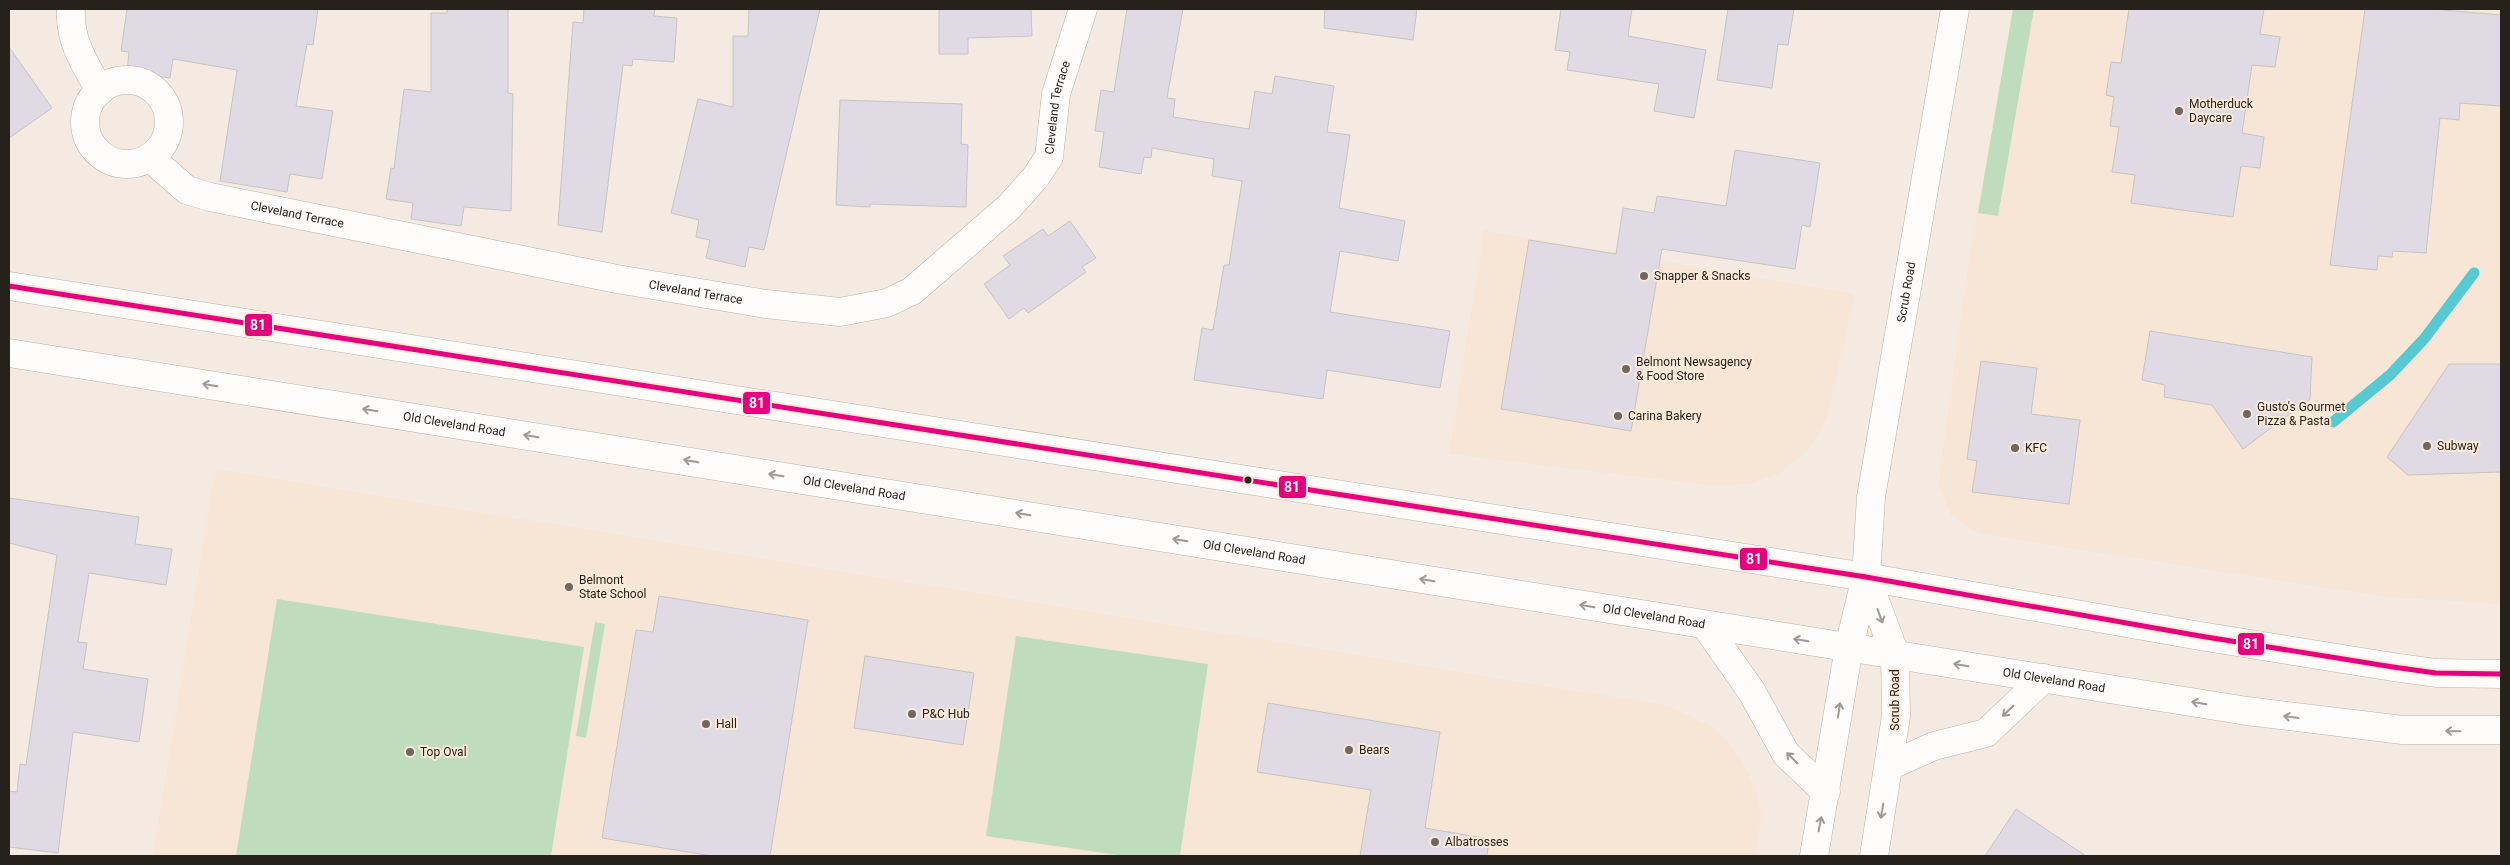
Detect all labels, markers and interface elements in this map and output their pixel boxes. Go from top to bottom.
street label: Cleveland Terrace [1042,59,1073,155]
place label: Motherduck Daycare [2189,97,2254,125]
marker: Motherduck Daycare [2173,105,2185,117]
street label: Cleveland Terrace [249,198,345,231]
street label: Scrub Road [1894,261,1918,324]
place label: Snapper & Snacks [1654,269,1750,283]
marker: Snapper & Snacks [1638,270,1650,282]
street label: Cleveland Terrace [648,277,744,307]
line badge: 81 [244,313,273,337]
text: 81 [250,317,266,333]
place label: Belmont Newsagency & Food Store [1636,355,1752,383]
marker: Belmont Newsagency & Food Store [1620,363,1632,375]
one-way arrow [202,380,218,390]
line badge: 81 [742,391,771,415]
text: 81 [749,395,765,411]
place label: Gusto's Gourmet Pizza & Pasta [2257,400,2345,428]
one-way arrow [363,405,379,415]
marker: Gusto's Gourmet Pizza & Pasta [2241,408,2253,420]
street label: Old Cleveland Road [402,409,507,439]
place label: Carina Bakery [1628,409,1702,423]
marker: Carina Bakery [1612,410,1624,422]
one-way arrow [523,430,539,440]
place label: Subway [2437,439,2479,453]
marker: Subway [2421,440,2433,452]
place label: KFC [2025,441,2047,455]
marker: KFC [2009,442,2021,454]
one-way arrow [684,456,700,466]
one-way arrow [768,469,784,479]
street label: Old Cleveland Road [802,473,906,503]
unlabelled marker [1243,475,1253,485]
line badge: 81 [1278,475,1307,499]
text: 81 [1284,479,1300,495]
one-way arrow [1015,509,1031,519]
one-way arrow [1173,534,1189,544]
street label: Old Cleveland Road [1202,537,1306,567]
line badge: 81 [1739,547,1768,571]
text: 81 [1746,551,1762,567]
place label: Belmont State School [579,573,646,601]
one-way arrow [1419,574,1435,584]
marker: Belmont State School [563,581,575,593]
one-way arrow [1580,600,1596,610]
street label: Old Cleveland Road [1602,601,1706,631]
one-way arrow [1876,608,1885,623]
line badge: 81 [2237,632,2265,656]
one-way arrow [1793,634,1809,644]
text: 81 [2243,636,2259,652]
one-way arrow [1953,659,1969,669]
street label: Old Cleveland Road [2002,665,2106,695]
street label: Scrub Road [1888,669,1902,731]
one-way arrow [2191,697,2207,707]
one-way arrow [1835,702,1845,718]
one-way arrow [2002,705,2015,717]
place label: P&C Hub [922,707,970,721]
marker: P&C Hub [906,708,918,720]
one-way arrow [2283,712,2299,722]
place label: Hall [716,717,737,731]
marker: Hall [700,718,712,730]
one-way arrow [2445,726,2461,735]
place label: Bears [1359,743,1390,757]
marker: Bears [1343,744,1355,756]
place label: Top Oval [420,745,467,759]
marker: Top Oval [404,746,416,758]
one-way arrow [1786,753,1798,765]
one-way arrow [1876,803,1886,819]
one-way arrow [1816,817,1826,833]
place label: Albatrosses [1445,835,1509,849]
marker: Albatrosses [1429,836,1441,848]

